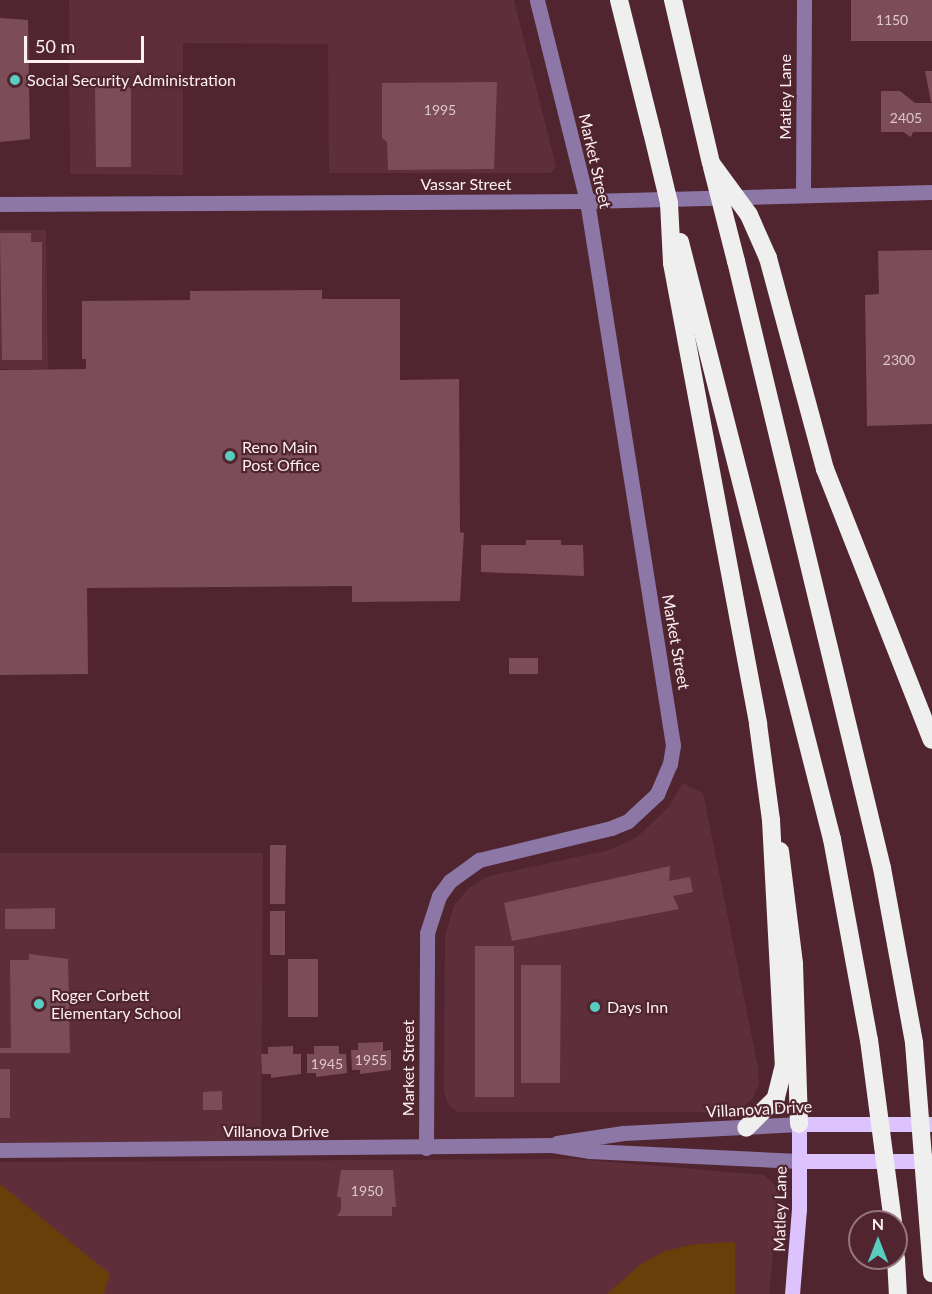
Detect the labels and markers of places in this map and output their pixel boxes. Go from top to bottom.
place label: Social Security Administration [27,70,237,90]
marker: Social Security Administration [8,73,22,87]
place label: Reno Main Post Office [242,437,320,475]
marker: Reno Main Post Office [223,449,237,463]
place label: Roger Corbett Elementary School [51,985,182,1023]
marker: Roger Corbett Elementary School [32,997,46,1011]
place label: Days Inn [607,997,668,1017]
marker: Days Inn [588,1000,602,1014]

